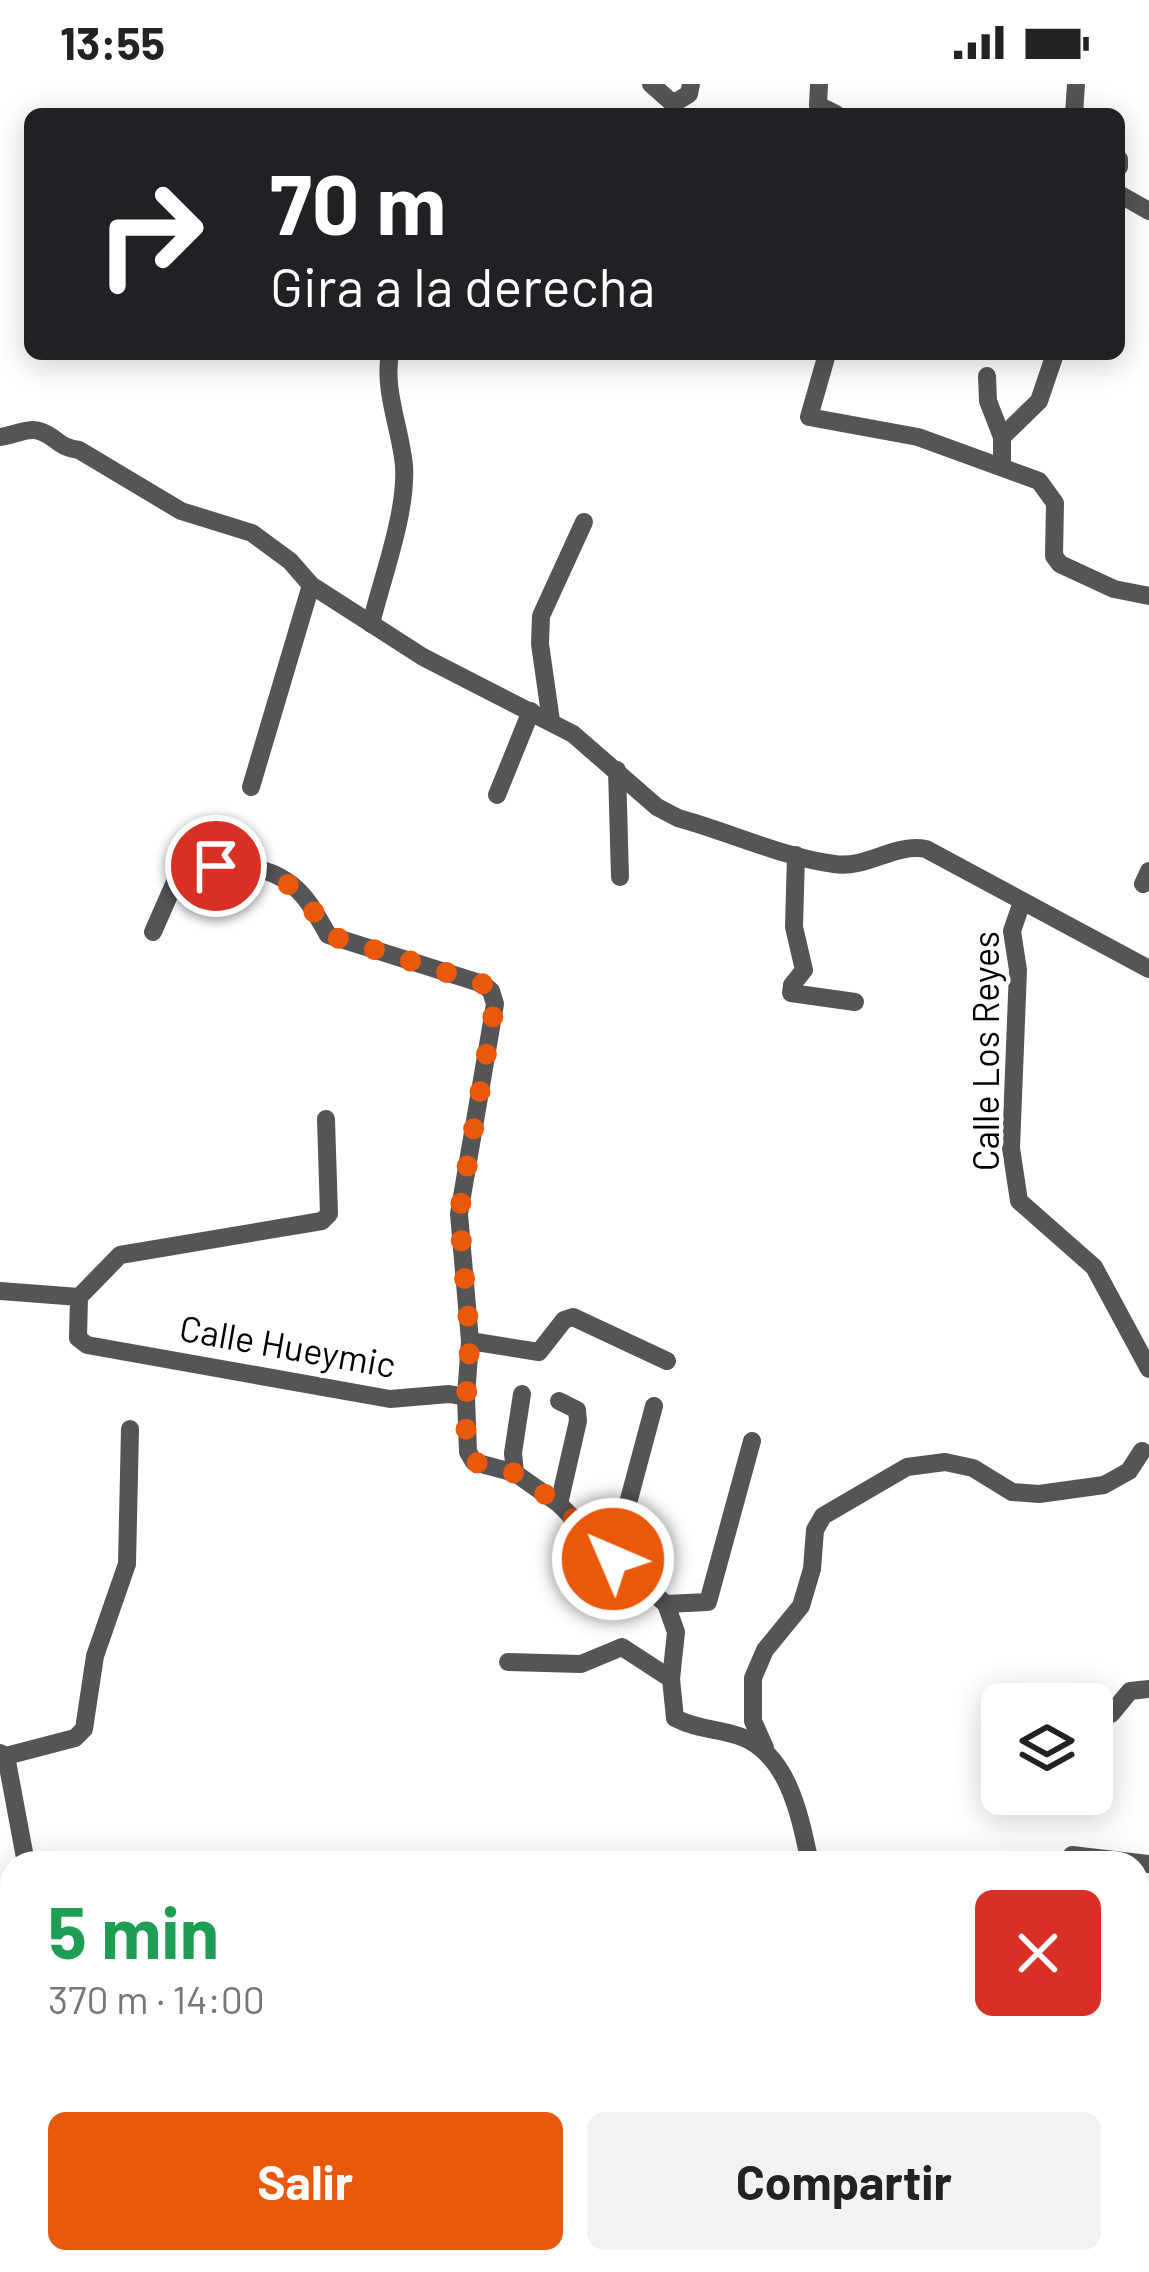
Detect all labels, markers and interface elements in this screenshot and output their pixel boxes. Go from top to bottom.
text: 13:55 [60,15,165,69]
text: 70 m [270,151,446,252]
icon: right [72,156,228,312]
text: Gira a la derecha [270,253,655,318]
pin [165,815,267,917]
icon: arrive [183,833,249,899]
street label: Calle Los Reyes [963,931,1006,1171]
street label: Calle Hueymic [177,1305,399,1385]
position arrow [550,1496,676,1622]
map controls [981,1683,1113,1815]
button: layers [981,1683,1113,1815]
text: 5 min [48,1887,219,1973]
button: close [975,1890,1101,2016]
text: 370 m · 14:00 [48,1975,265,2022]
button: Salir [48,2112,563,2250]
button: Compartir [587,2112,1101,2250]

